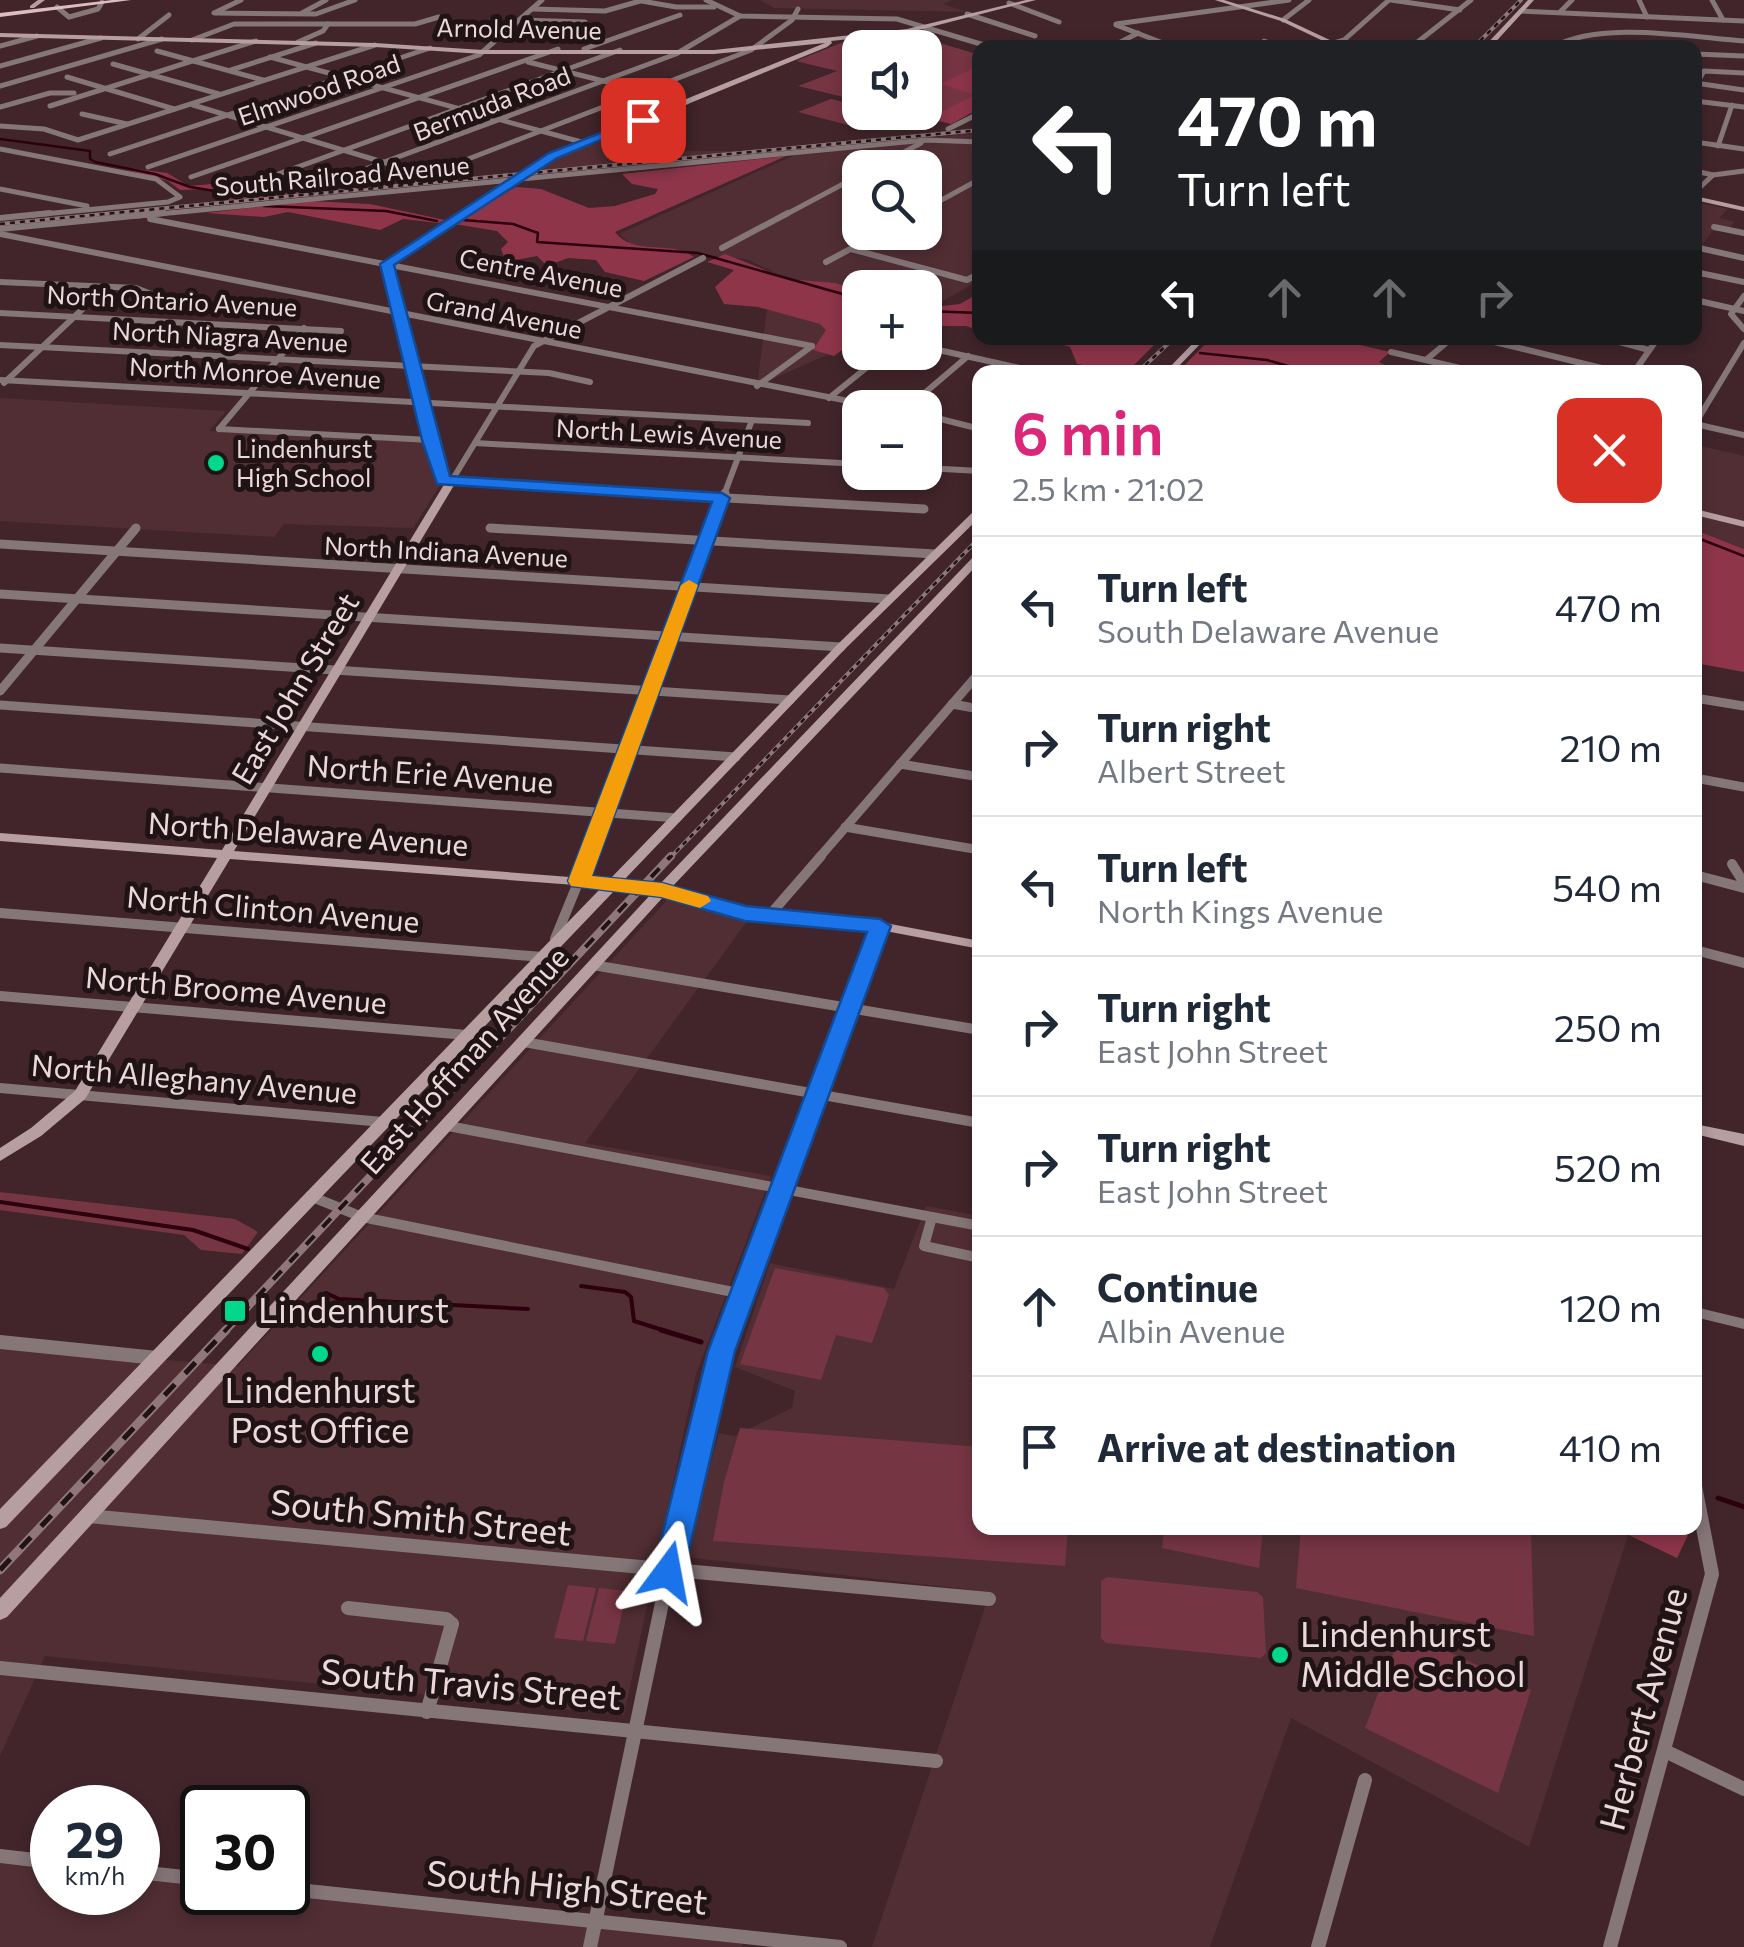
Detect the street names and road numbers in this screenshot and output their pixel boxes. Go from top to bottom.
street label: Arnold Avenue [436,12,602,44]
street label: Elmwood Road [234,47,404,131]
street label: Bermuda Road [409,59,574,147]
street label: South Railroad Avenue [213,149,471,201]
street label: Centre Avenue [457,241,625,303]
street label: North Ontario Avenue [46,278,298,322]
street label: Grand Avenue [424,284,585,344]
street label: North Niagra Avenue [111,315,349,357]
street label: North Monroe Avenue [128,350,382,394]
street label: North Lewis Avenue [555,412,783,454]
street label: North Indiana Avenue [323,530,569,572]
street label: East John Street [222,585,366,790]
street label: North Erie Avenue [306,745,555,800]
street label: North Delaware Avenue [147,803,470,862]
street label: North Clinton Avenue [125,876,421,939]
street label: East Hoffman Avenue [351,938,575,1181]
street label: North Broome Avenue [84,957,388,1020]
street label: North Alleghany Avenue [30,1045,359,1110]
street label: South Smith Street [269,1478,574,1553]
street label: Herbert Avenue [1589,1582,1695,1834]
street label: South Travis Street [319,1648,623,1717]
street label: South High Street [425,1849,710,1922]

